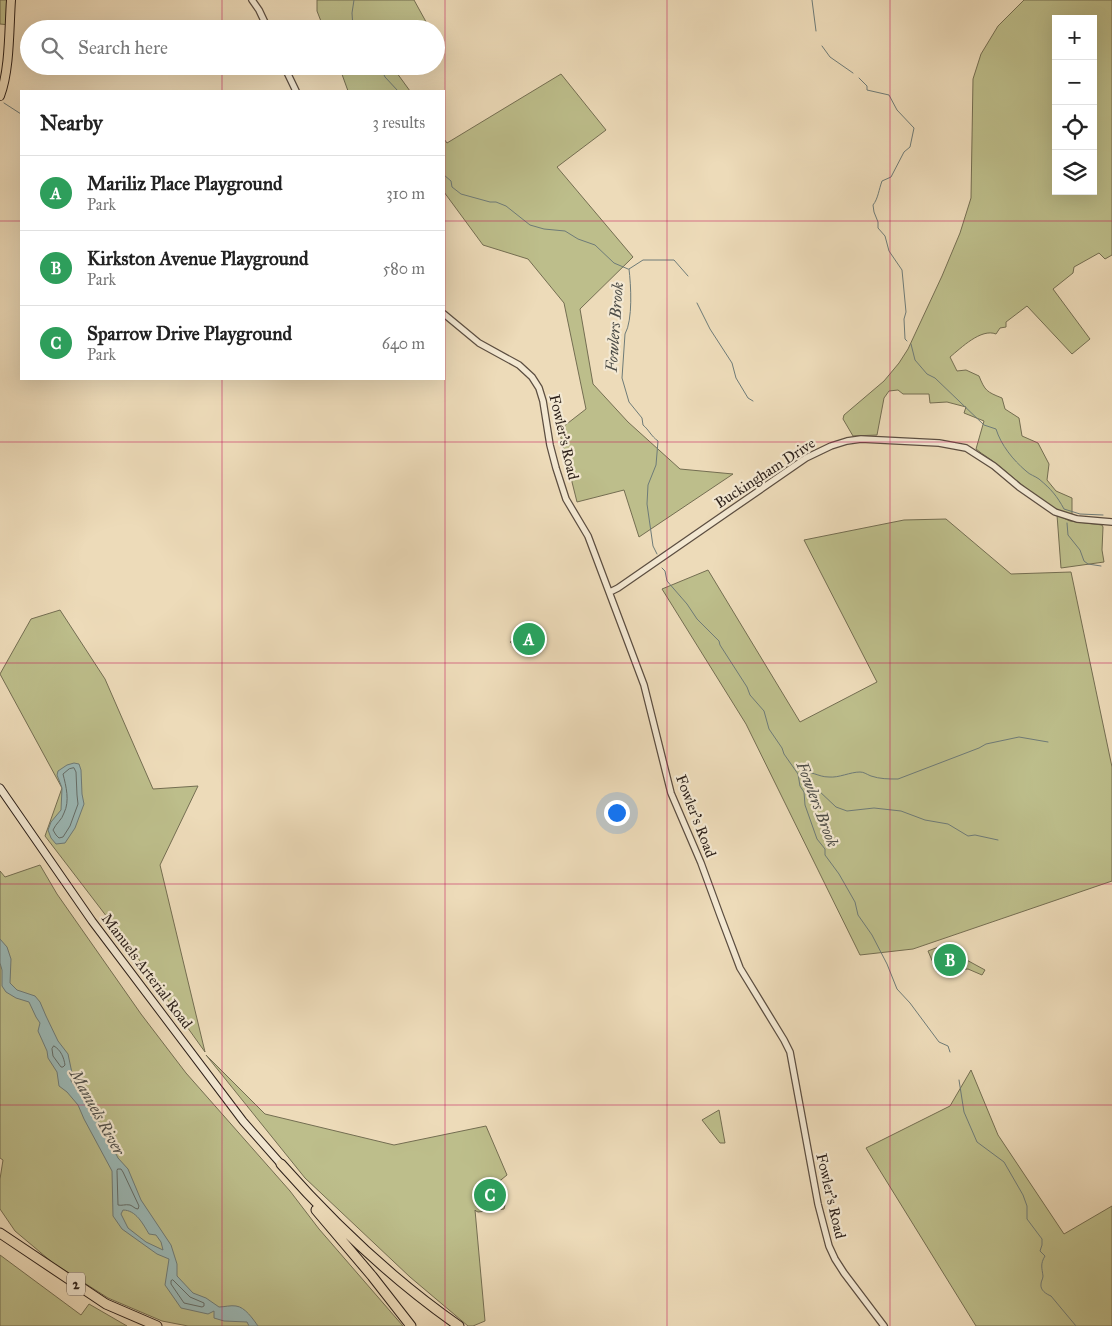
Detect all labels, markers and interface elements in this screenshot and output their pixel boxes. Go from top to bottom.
map controls [1052,15,1097,195]
button: + [1052,15,1097,60]
search box [20,20,445,75]
icon: search [38,34,66,62]
text: Search here [78,36,168,59]
button: − [1052,60,1097,105]
button: locate [1052,105,1097,150]
text: Nearby [40,110,103,136]
text: 3 results [372,113,425,132]
button: layers [1052,150,1097,195]
text: Mariliz Place Playground [87,172,283,195]
text: A [51,184,61,203]
text: 310 m [386,184,425,203]
text: Park [87,195,116,214]
text: Kirkston Avenue Playground [87,247,309,270]
text: B [51,259,61,278]
text: 580 m [383,259,425,278]
text: Park [87,270,116,289]
water label: Fowlers Brook [602,282,627,374]
text: Sparrow Drive Playground [87,322,292,345]
text: C [51,334,61,353]
text: 640 m [382,334,425,353]
text: Park [87,345,116,364]
street label: Fowler's Road [545,393,583,482]
street label: Buckingham Drive [712,434,818,512]
pin: A [513,620,545,658]
water label: Fowlers Brook [792,758,843,850]
street label: Fowler's Road [672,772,720,860]
your location [604,800,630,826]
street label: Manuels Arterial Road [98,910,196,1032]
pin: B [934,941,966,979]
water label: Manuels River [65,1064,129,1159]
street label: Fowler's Road [812,1152,850,1241]
pin: C [474,1176,506,1214]
road number: 2 [67,1272,85,1296]

